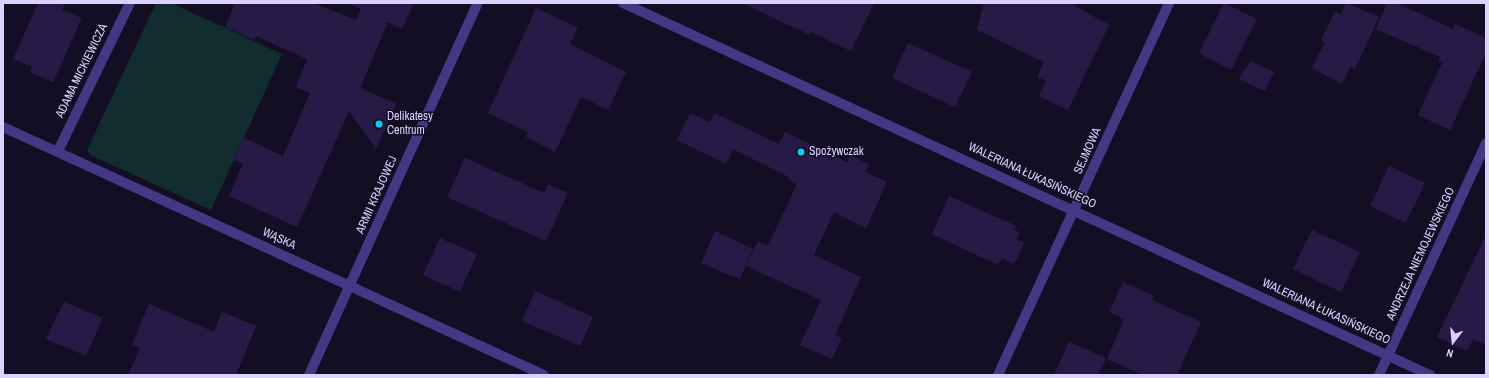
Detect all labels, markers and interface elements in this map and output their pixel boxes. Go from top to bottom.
street label: ADAMA MICKIEWICZA [53,21,111,121]
place label: Delikatesy Centrum [387,110,433,138]
marker: Delikatesy Centrum [374,119,384,129]
street label: SEJMOWA [1071,126,1105,176]
street label: WALERIANA ŁUKASIŃSKIEGO [965,140,1099,212]
place label: Spożywczak [809,145,864,159]
marker: Spożywczak [796,147,806,157]
street label: ARMII KRAJOWEJ [353,154,401,236]
street label: ANDRZEJA NIEMOJEWSKIEGO [1384,185,1458,323]
street label: WĄSKA [260,225,298,253]
street label: WALERIANA ŁUKASIŃSKIEGO [1259,276,1393,348]
north arrow [1433,322,1473,362]
text: N [1445,346,1455,361]

